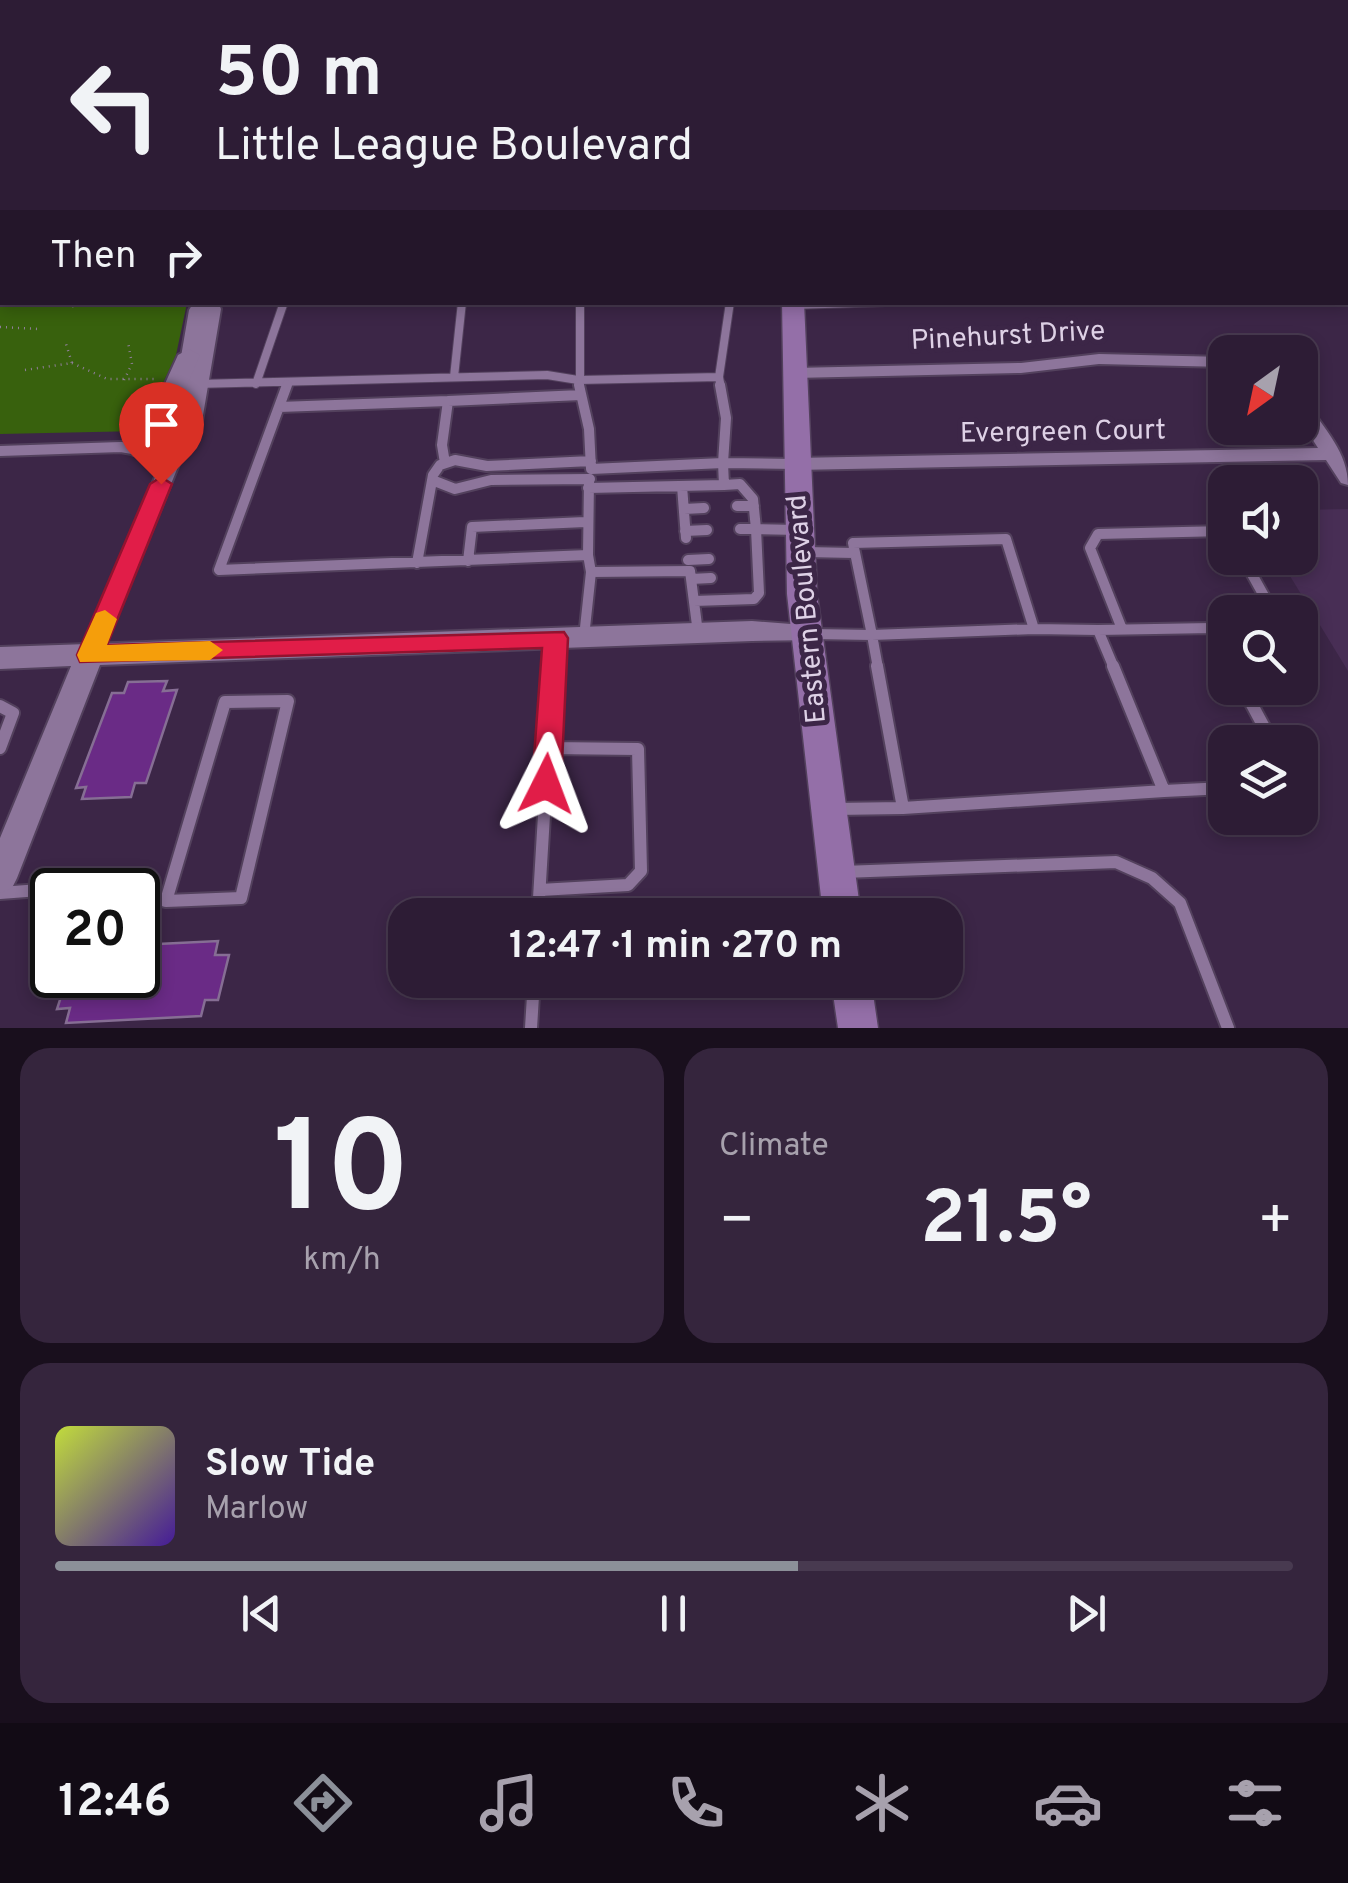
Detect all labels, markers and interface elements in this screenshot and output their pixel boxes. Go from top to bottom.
text: 50 m [215,32,382,121]
icon: left [50,40,180,170]
text: Little League Boulevard [215,119,693,176]
icon: right [156,230,211,285]
text: Then [50,233,136,282]
street label: Pinehurst Drive [910,314,1106,360]
north arrow [1208,335,1318,445]
map controls [1208,335,1318,835]
pin [119,382,204,485]
icon: arrive [134,397,189,452]
street label: Evergreen Court [960,413,1166,453]
button: sound [1208,465,1318,575]
street label: Eastern Boulevard [780,493,836,725]
button: search [1208,595,1318,705]
button: layers [1208,725,1318,835]
position arrow [494,732,598,836]
speed limit sign: 20 [30,868,160,998]
text: 12:47 · 1 min · 270 m [509,923,842,972]
text: 10 [273,1093,411,1258]
text: Climate [719,1127,829,1167]
text: 21.5° [920,1175,1092,1270]
text: − [719,1188,754,1258]
text: + [1258,1188,1293,1258]
text: km/h [303,1241,381,1281]
text: Slow Tide [205,1441,375,1490]
text: Marlow [205,1490,308,1530]
icon: previous [234,1586,289,1641]
icon: pause [646,1586,701,1641]
icon: next [1059,1586,1114,1641]
icon: directions [288,1768,358,1838]
icon: music [474,1768,544,1838]
icon: phone [661,1768,731,1838]
icon: climate [847,1768,917,1838]
icon: car [1033,1768,1103,1838]
icon: filters [1220,1768,1290,1838]
text: 12:46 [58,1775,171,1832]

